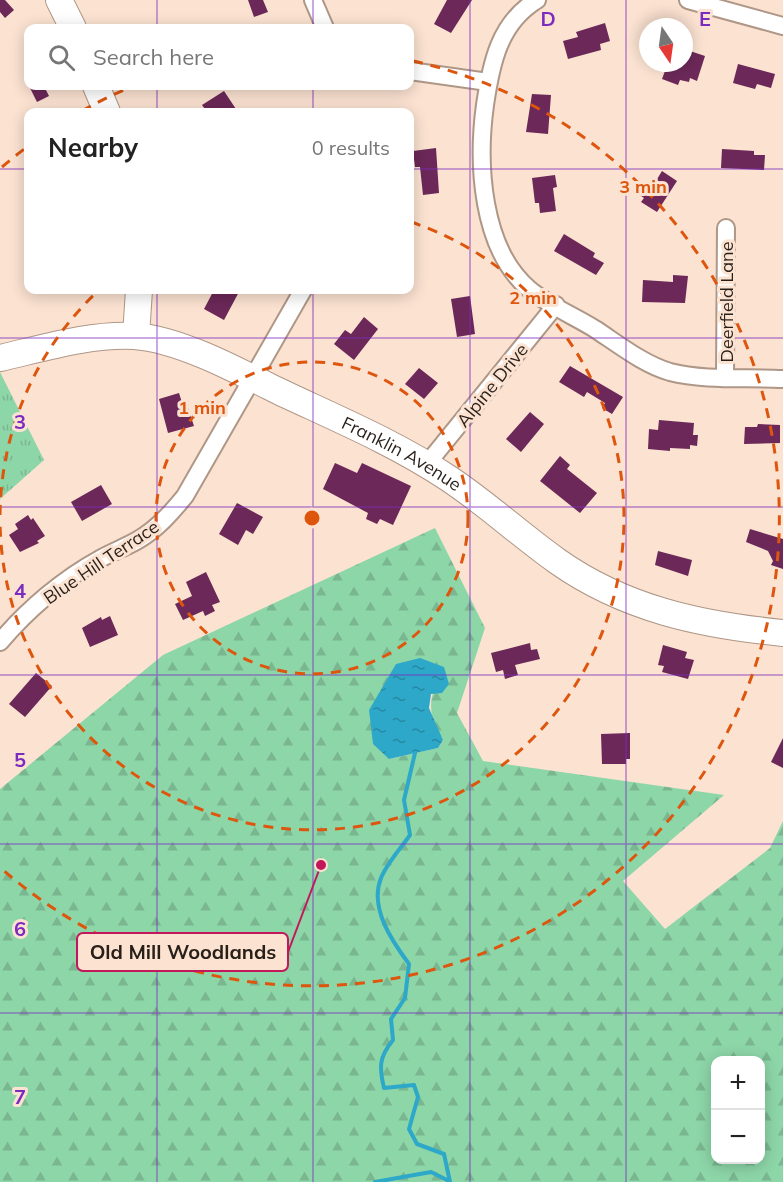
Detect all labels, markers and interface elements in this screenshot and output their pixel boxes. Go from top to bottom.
text: D [540,6,556,31]
text: E [699,6,711,31]
north arrow [639,18,693,72]
search box [24,24,414,90]
icon: search [45,41,78,74]
text: Search here [93,43,214,71]
text: Nearby [48,131,138,164]
text: 0 results [312,135,390,160]
text: 3 min [619,175,667,198]
street label: Deerfield Lane [715,242,738,362]
text: 2 min [509,286,557,309]
street label: Alpine Drive [451,338,533,432]
text: 1 min [178,396,226,419]
text: 3 [14,409,26,434]
street label: Franklin Avenue [338,411,466,496]
centre of rings [302,508,322,528]
street label: Blue Hill Terrace [39,515,163,609]
text: 4 [14,578,26,603]
text: 5 [14,747,26,772]
text: 6 [14,916,26,941]
callout: Old Mill Woodlands [77,933,288,971]
text: Old Mill Woodlands [90,939,276,964]
map controls [711,1056,765,1164]
button: + [711,1056,765,1110]
text: 7 [14,1084,26,1109]
button: − [711,1110,765,1164]

